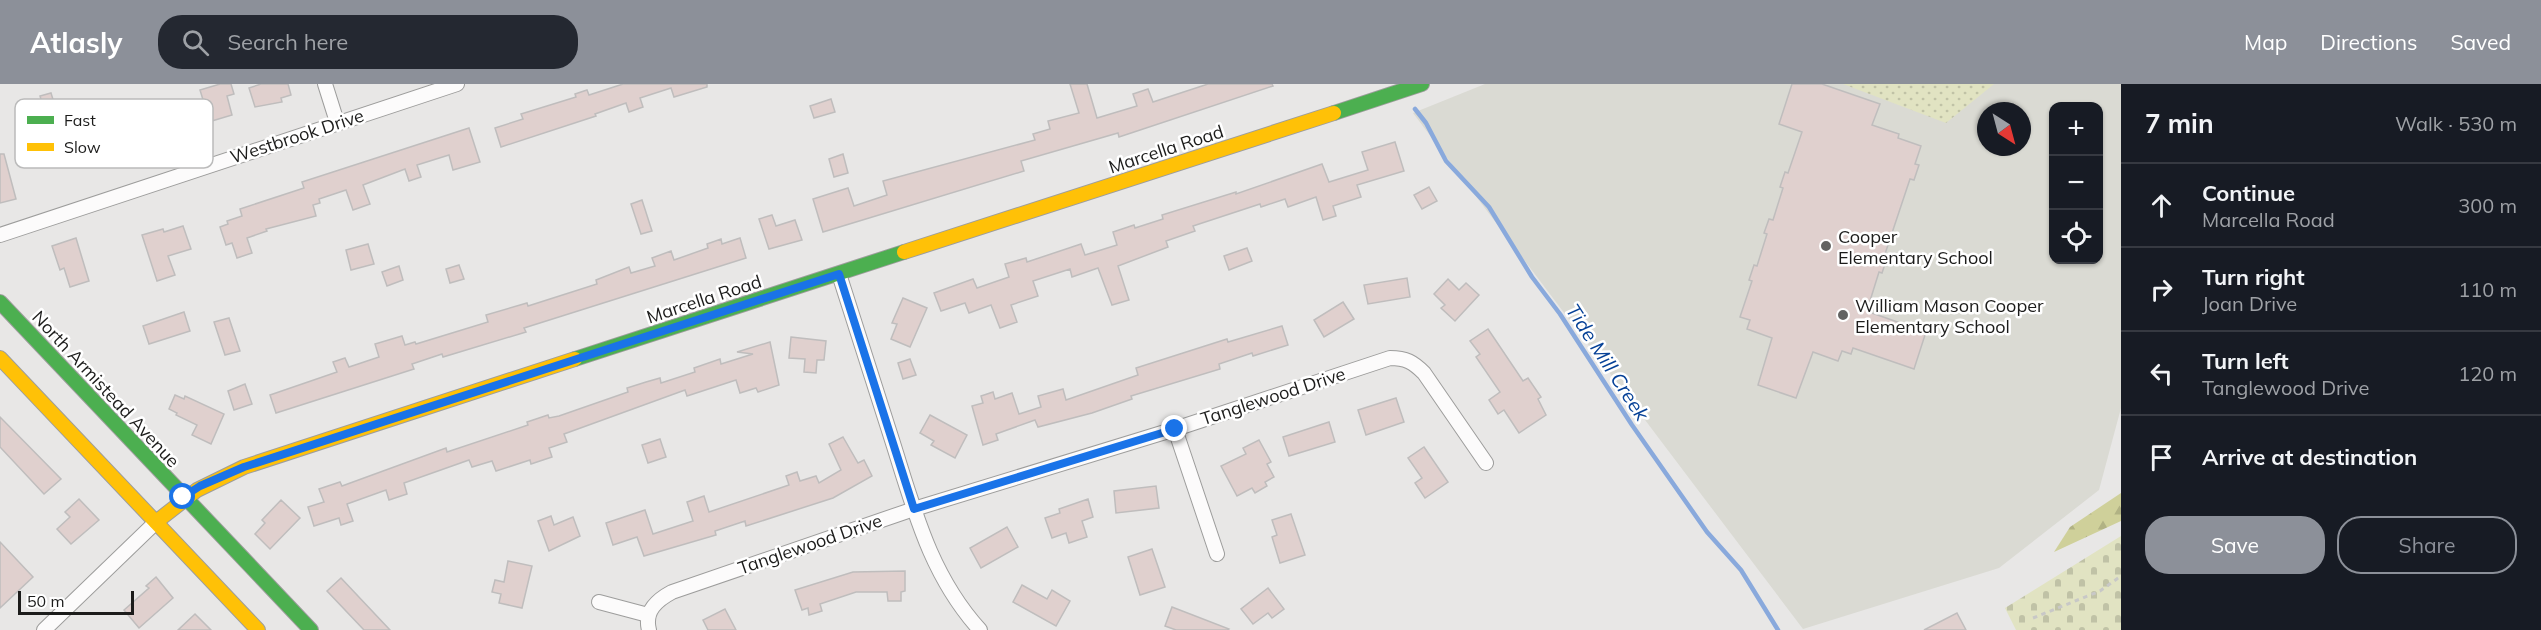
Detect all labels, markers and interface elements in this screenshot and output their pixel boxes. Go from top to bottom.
search box [158,15,578,69]
text: Atlasly [30,25,122,60]
icon: search [179,26,212,59]
text: Search here [227,28,348,56]
text: Map [2244,29,2287,55]
text: Directions [2320,29,2417,55]
text: Saved [2450,29,2511,55]
legend [15,99,213,168]
north arrow [1977,102,2031,156]
map controls [2049,102,2103,264]
button: + [2049,102,2103,156]
street label: Westbrook Drive [227,104,367,168]
text: 7 min [2145,107,2214,140]
text: Fast [64,110,96,130]
text: Walk · 530 m [2395,111,2517,136]
street label: Marcella Road [1106,120,1226,178]
text: Slow [64,137,101,157]
button: − [2049,156,2103,210]
text: Continue [2202,179,2295,207]
icon: ahead [2145,189,2178,222]
text: 300 m [2458,193,2517,218]
text: Marcella Road [2202,207,2335,232]
button: locate [2049,210,2103,264]
place label: Cooper Elementary School [1838,225,1993,269]
marker: Cooper Elementary School [1819,239,1833,253]
text: Turn right [2202,263,2305,291]
street label: Marcella Road [644,270,764,328]
icon: right [2145,273,2178,306]
text: 110 m [2458,277,2517,302]
text: Joan Drive [2202,291,2297,316]
place label: William Mason Cooper Elementary School [1855,294,2044,338]
water label: Tide Mill Creek [1561,299,1655,426]
street label: North Armistead Avenue [27,306,185,472]
marker: William Mason Cooper Elementary School [1836,308,1850,322]
text: Turn left [2202,347,2289,375]
icon: left [2145,357,2178,390]
text: 120 m [2458,361,2517,386]
street label: Tanglewood Drive [1198,362,1348,430]
text: Tanglewood Drive [2202,375,2369,400]
route end [1161,415,1187,441]
icon: arrive [2145,441,2178,474]
text: Arrive at destination [2202,443,2417,471]
route start [169,483,195,509]
street label: Tanglewood Drive [735,509,885,579]
button: Save [2145,516,2325,574]
button: Share [2337,516,2517,574]
scale bar [18,588,134,616]
text: 50 m [27,591,64,611]

